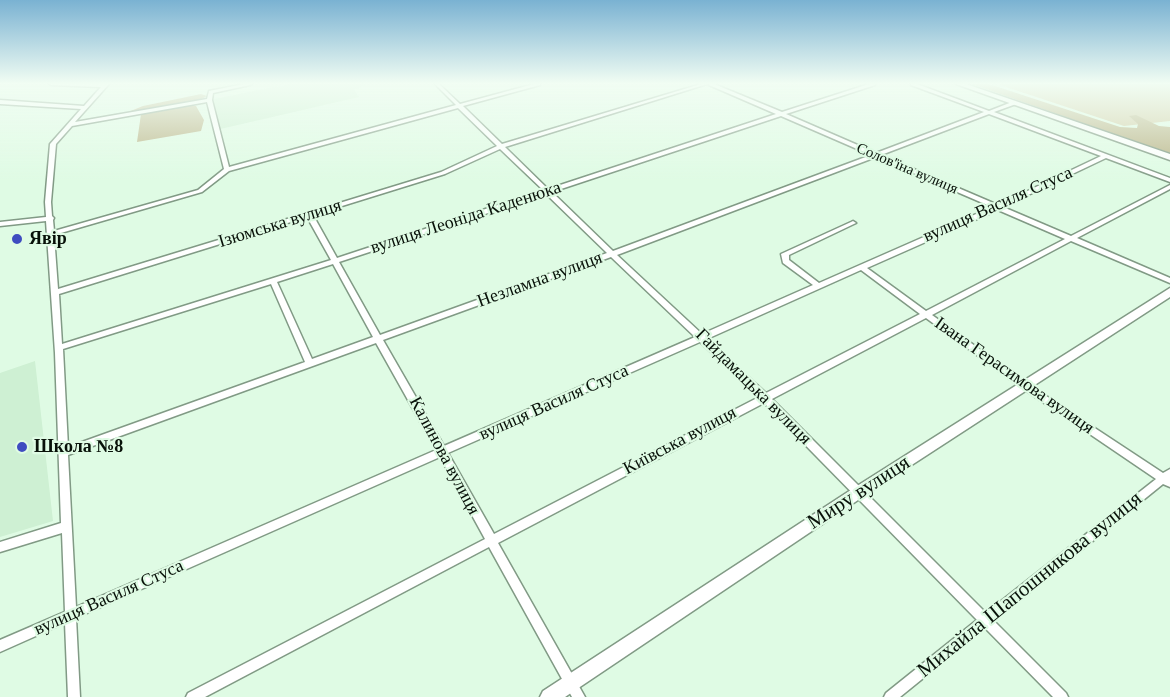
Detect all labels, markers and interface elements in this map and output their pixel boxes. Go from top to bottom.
street label: Солов'їна вулиця [854,140,960,198]
street label: вулиця Василя Стуса [920,162,1076,248]
street label: вулиця Леоніда Каденюка [368,177,564,259]
street label: Ізюмська вулиця [216,195,344,253]
place label: Явiр [29,228,67,250]
marker: Явiр [10,232,24,246]
street label: Незламна вулиця [475,247,605,313]
street label: Івана Герасимова вулиця [930,313,1098,439]
street label: Гайдамацька вулиця [690,324,816,450]
street label: вулиця Василя Стуса [476,360,632,446]
street label: Калинова вулиця [404,393,484,519]
street label: Київська вулиця [620,402,740,480]
place label: Школа №8 [34,436,123,458]
marker: Школа №8 [15,440,29,454]
street label: Миру вулиця [803,450,915,536]
street label: Михайла Шапошникова вулиця [913,487,1147,683]
street label: вулиця Василя Стуса [31,555,187,641]

